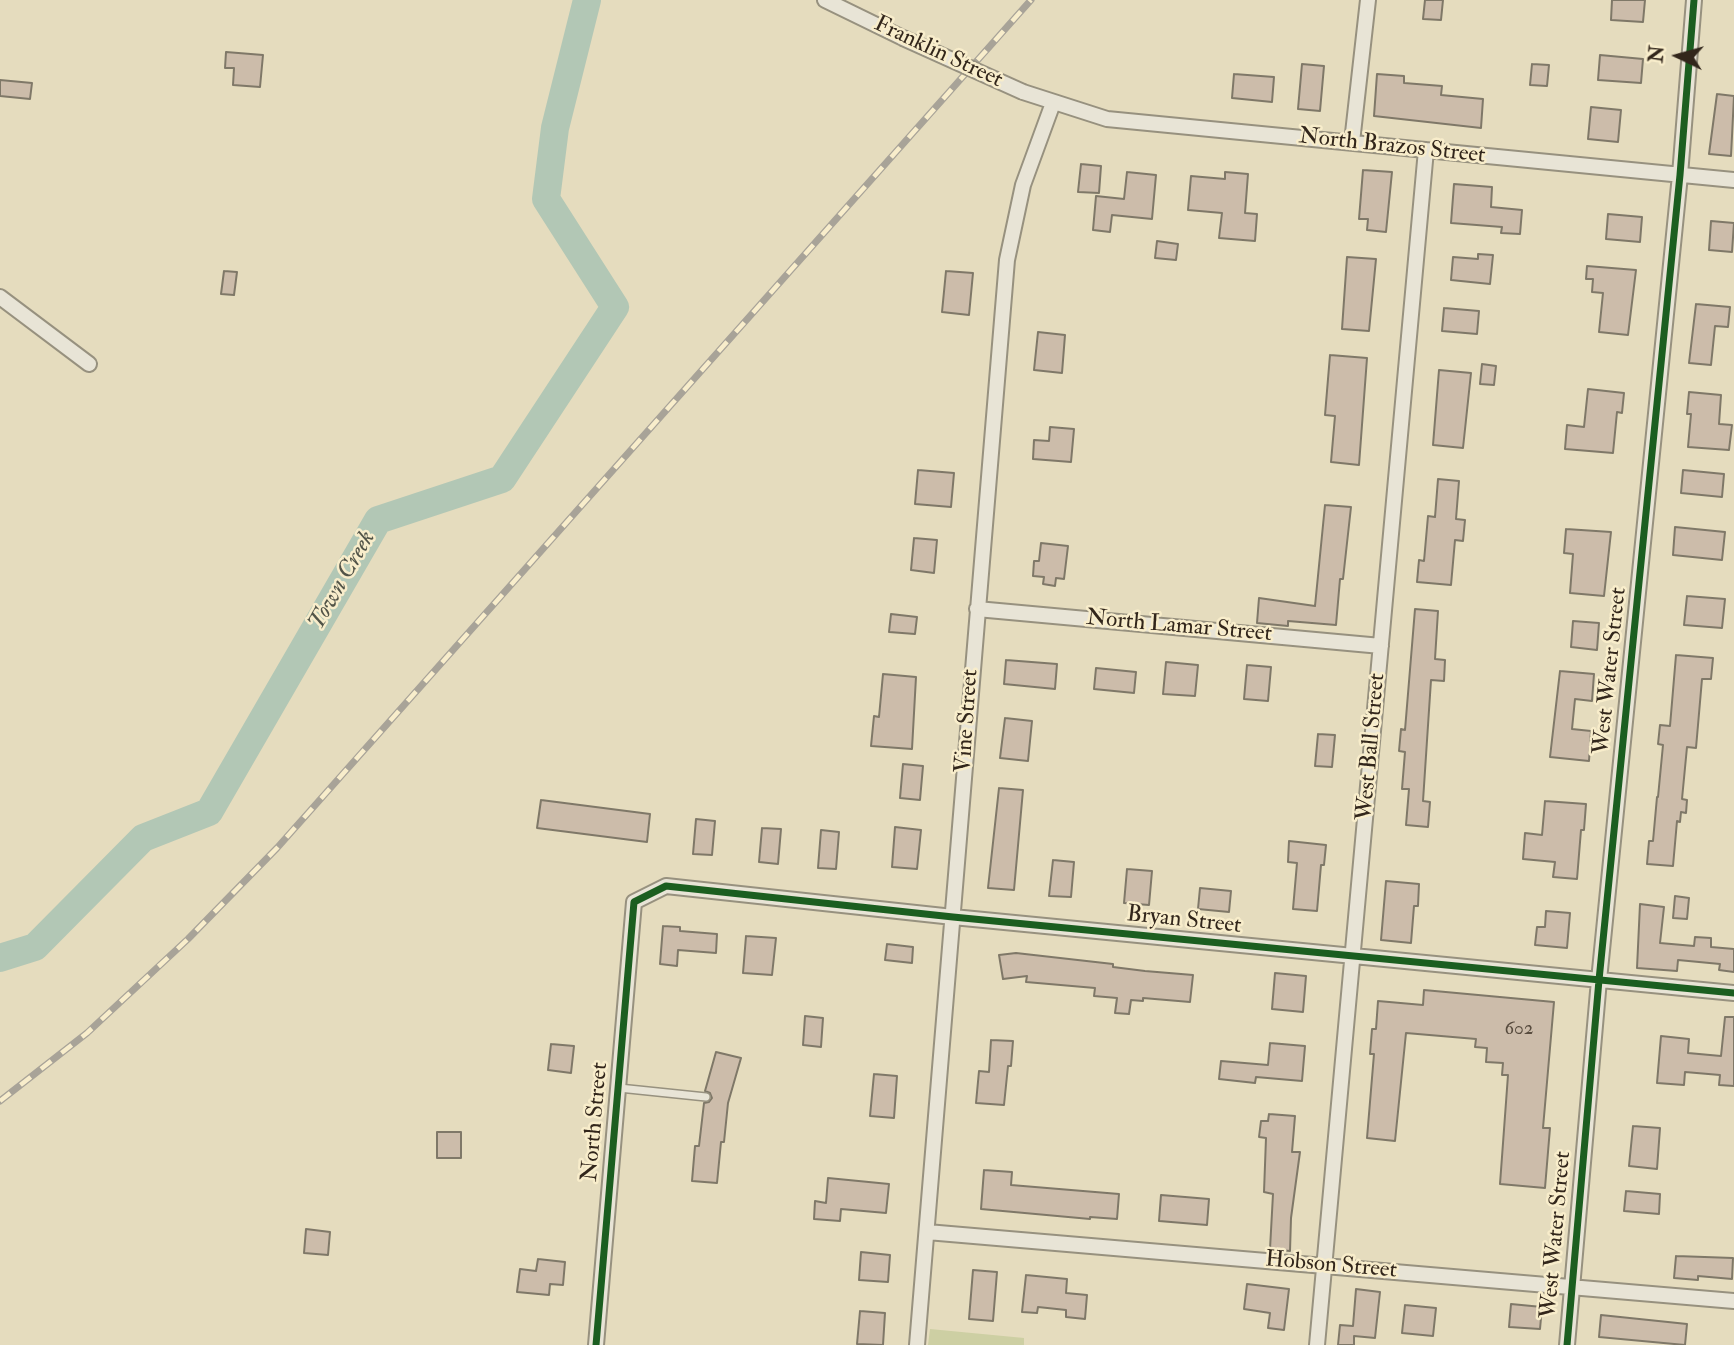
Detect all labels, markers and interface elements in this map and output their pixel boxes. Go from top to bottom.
street label: Franklin Street [869,11,1007,95]
north arrow [1643,21,1713,91]
text: N [1644,45,1670,64]
street label: North Brazos Street [1297,123,1487,171]
water label: Town Creek [303,526,383,636]
street label: West Water Street [1589,586,1633,756]
street label: North Lamar Street [1085,605,1273,649]
street label: Vine Street [951,668,985,774]
street label: West Ball Street [1352,672,1392,822]
street label: Bryan Street [1125,901,1243,941]
house number: 602 [1505,1019,1533,1041]
street label: North Street [577,1061,615,1183]
street label: West Water Street [1536,1150,1578,1320]
street label: Hobson Street [1264,1247,1398,1285]

